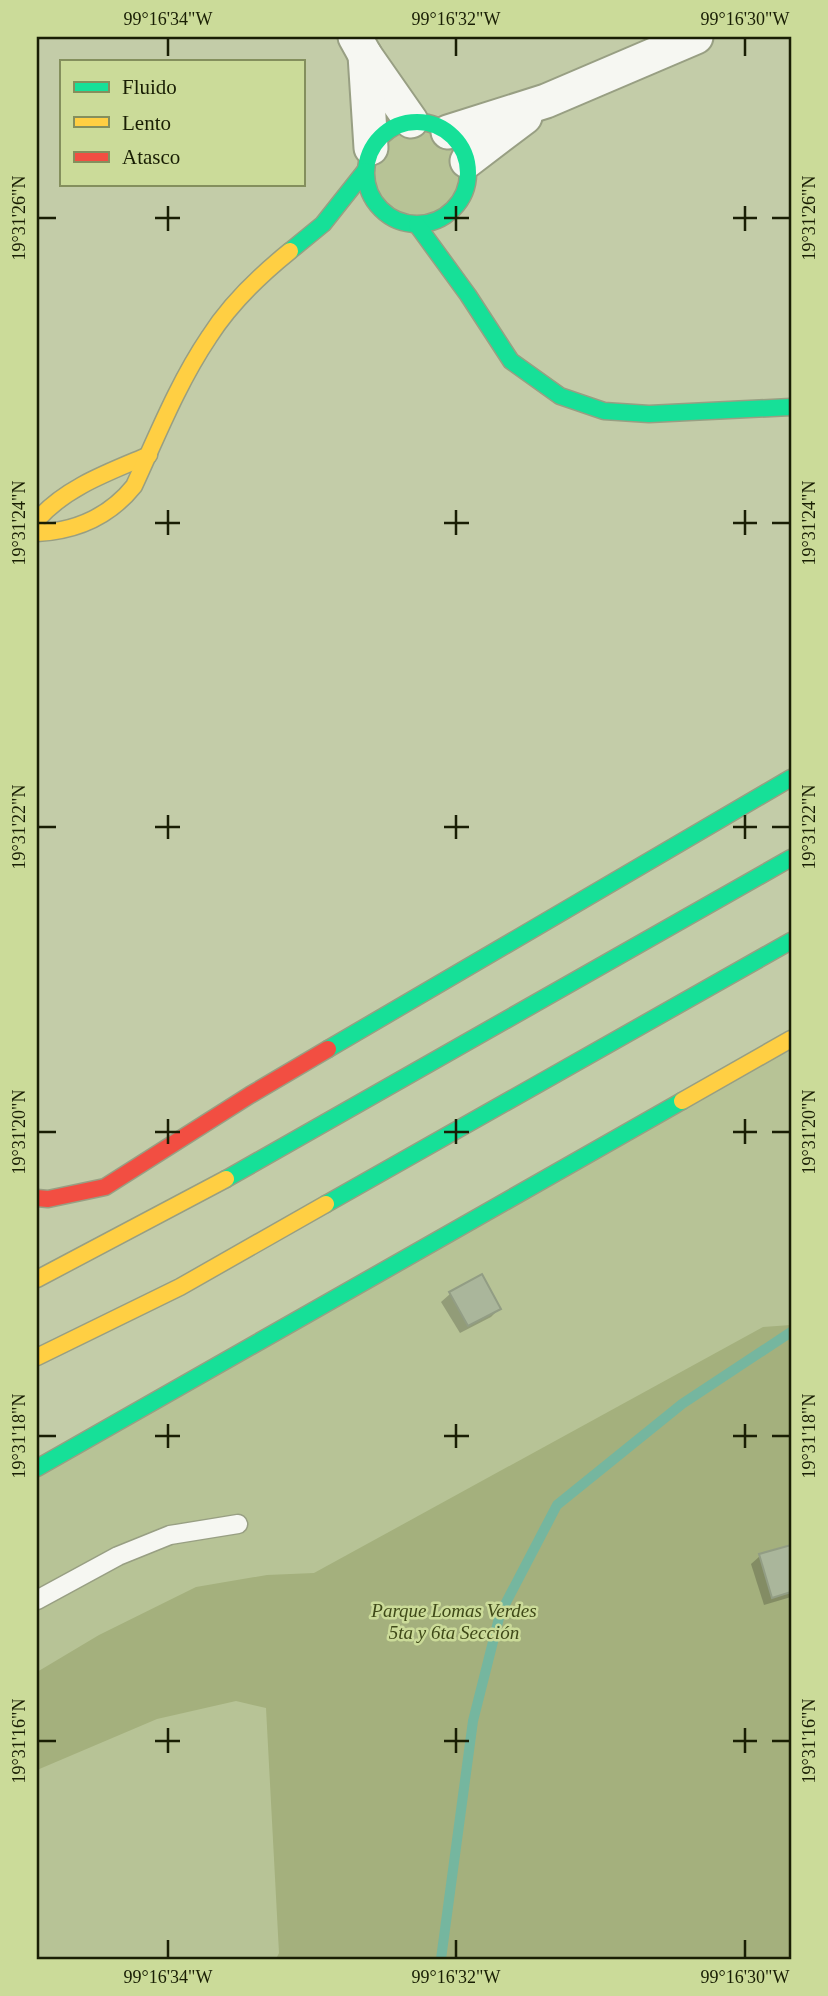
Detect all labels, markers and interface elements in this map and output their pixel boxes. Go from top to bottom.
text: 99°16'34"W [124,9,212,29]
text: 99°16'32"W [412,9,500,29]
text: 99°16'30"W [701,9,789,29]
legend [60,60,304,186]
text: Fluido [122,75,177,99]
text: Lento [122,111,171,135]
text: Atasco [122,145,180,169]
text: 19°31'26"N [9,176,29,260]
text: 19°31'26"N [799,176,819,260]
text: 19°31'24"N [9,481,29,565]
text: 19°31'24"N [799,481,819,565]
text: 19°31'22"N [9,785,29,869]
text: 19°31'22"N [799,785,819,869]
text: 19°31'20"N [9,1090,29,1174]
text: 19°31'20"N [799,1090,819,1174]
text: 19°31'18"N [9,1394,29,1478]
text: 19°31'18"N [799,1394,819,1478]
park label: Parque Lomas Verdes 5ta y 6ta Sección [370,1600,537,1643]
text: 19°31'16"N [9,1699,29,1783]
text: 19°31'16"N [799,1699,819,1783]
text: 99°16'34"W [124,1967,212,1987]
text: 99°16'32"W [412,1967,500,1987]
text: 99°16'30"W [701,1967,789,1987]

